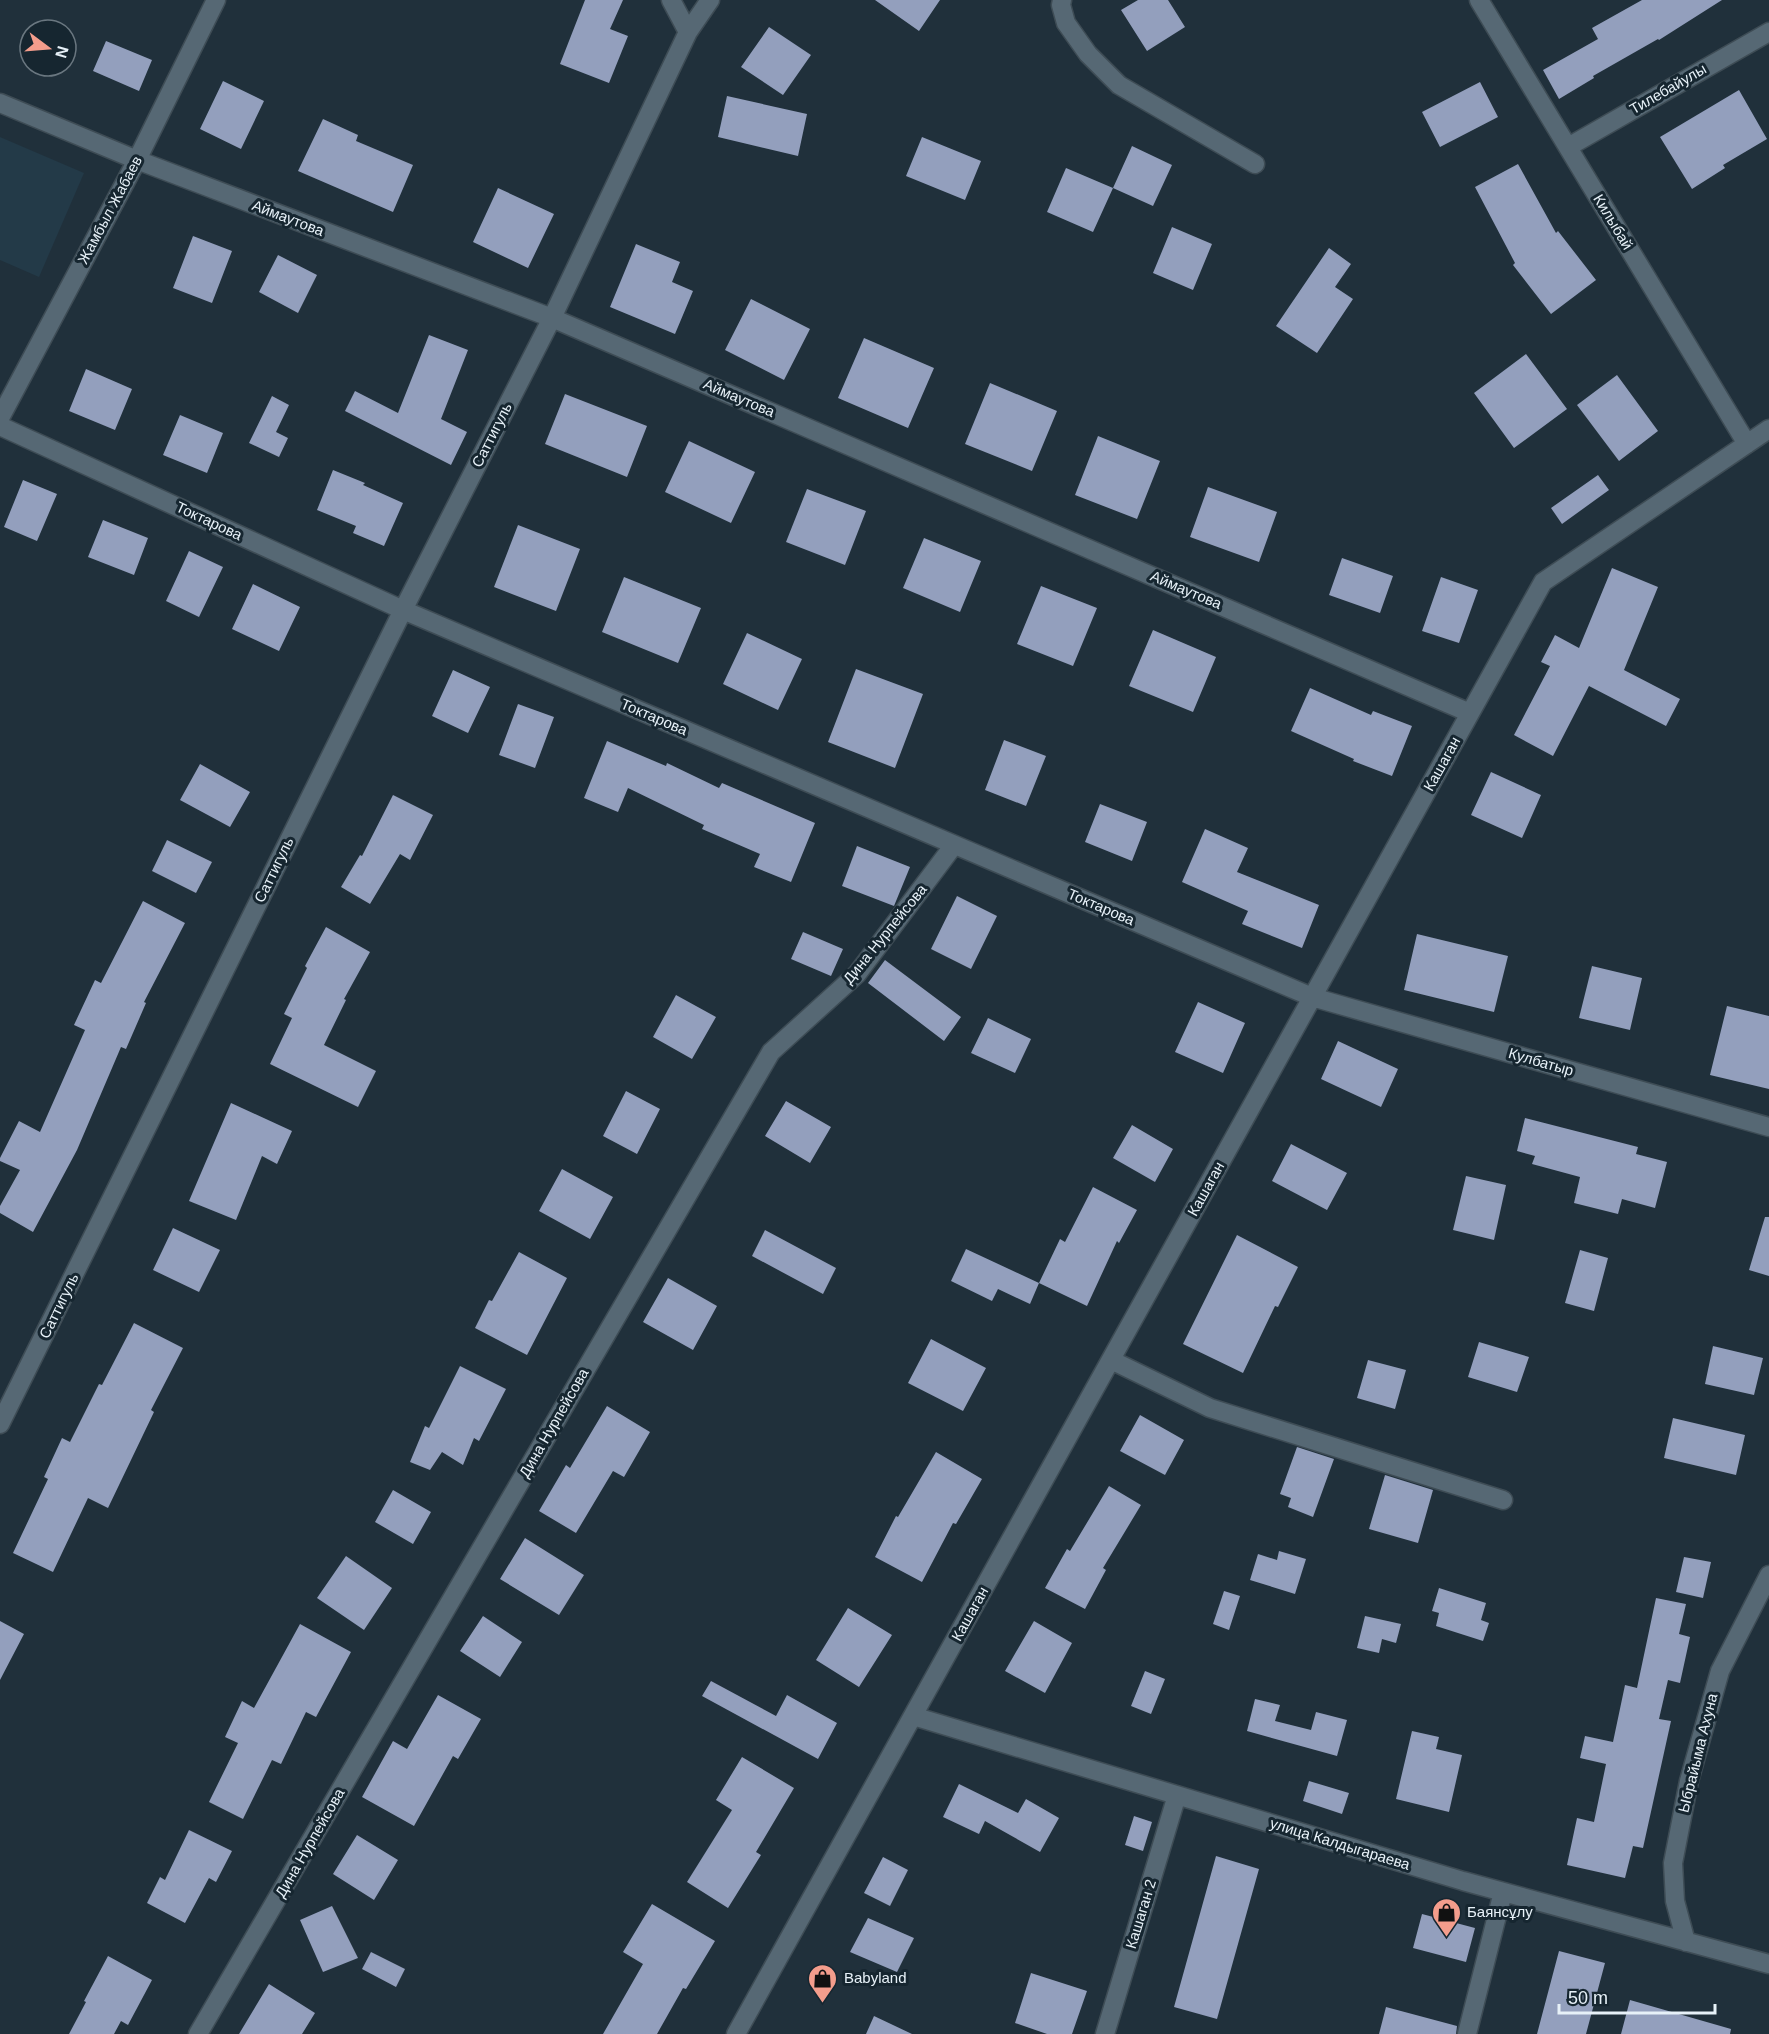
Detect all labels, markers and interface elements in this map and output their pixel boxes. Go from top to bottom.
north arrow [18,18,78,78]
text: N [52,44,72,60]
street label: Тилебайулы [1626,60,1709,117]
street label: Жамбыл Жабаев [74,153,145,267]
street label: Килыбай [1590,191,1637,253]
street label: Аймаутова [250,196,327,239]
street label: Аймаутова [701,375,778,420]
street label: Саттигуль [468,399,515,470]
street label: Токтарова [173,498,246,544]
street label: Аймаутова [1148,567,1225,612]
street label: Токтарова [618,695,691,738]
street label: Кашаган [1420,734,1463,794]
street label: Саттигуль [250,834,297,905]
street label: Дина Нурпейсова [839,880,930,987]
street label: Токтарова [1065,885,1138,928]
street label: Кулбатыр [1507,1044,1576,1079]
street label: Кашаган [1184,1159,1227,1219]
street label: Саттигуль [35,1270,82,1341]
street label: Дина Нурпейсова [515,1365,592,1480]
street label: Кашаган [948,1584,991,1644]
street label: Ыбрайыма Ахуна [1674,1691,1721,1814]
street label: Дина Нурпейсова [271,1785,348,1900]
street label: улица Калдыгараева [1268,1814,1413,1873]
street label: Кашаган 2 [1122,1877,1159,1951]
shop icon: Баянсұлу [1430,1896,1462,1938]
place label: Баянсұлу [1467,1903,1533,1920]
shop icon: Babyland [807,1962,839,2004]
place label: Babyland [844,1969,907,1986]
scale bar [1559,1977,1715,2015]
text: 50 m [1568,1988,1608,2008]

